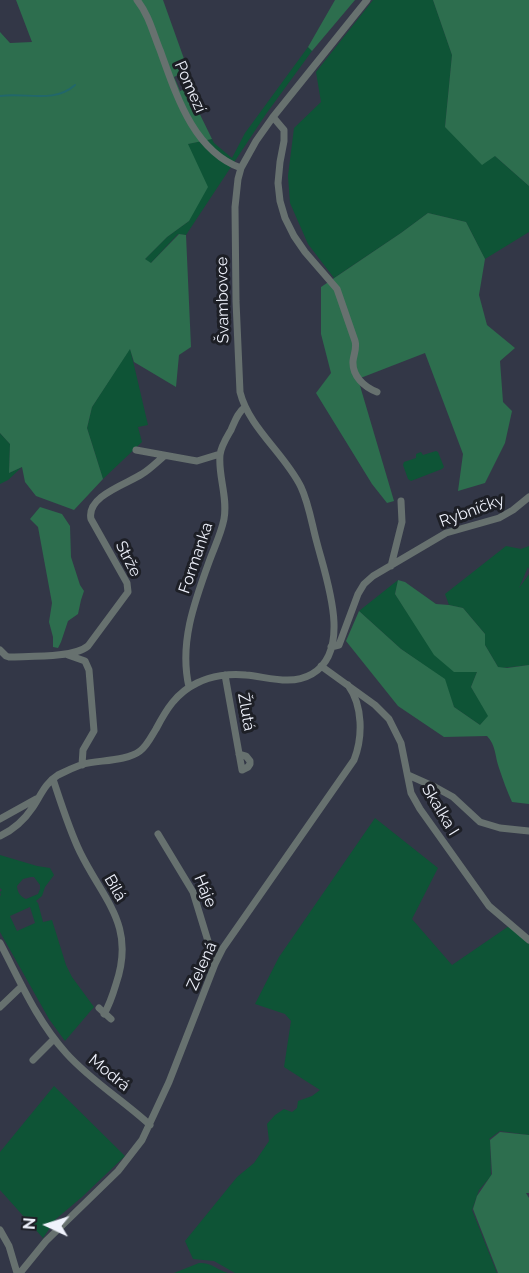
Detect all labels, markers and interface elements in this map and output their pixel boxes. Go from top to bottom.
street label: Pomezí [170,58,210,116]
street label: Švambovce [213,257,233,343]
street label: Rybníčky [437,490,507,532]
street label: Formanka [175,520,217,596]
street label: Strže [111,538,145,580]
street label: Žlutá [233,692,259,732]
street label: Skalka I [417,781,463,839]
street label: Bílá [100,871,130,905]
street label: Háje [190,872,220,910]
street label: Zelená [183,939,221,993]
street label: Modrá [84,1051,134,1095]
north arrow [18,1195,78,1255]
text: N [20,1217,39,1230]

